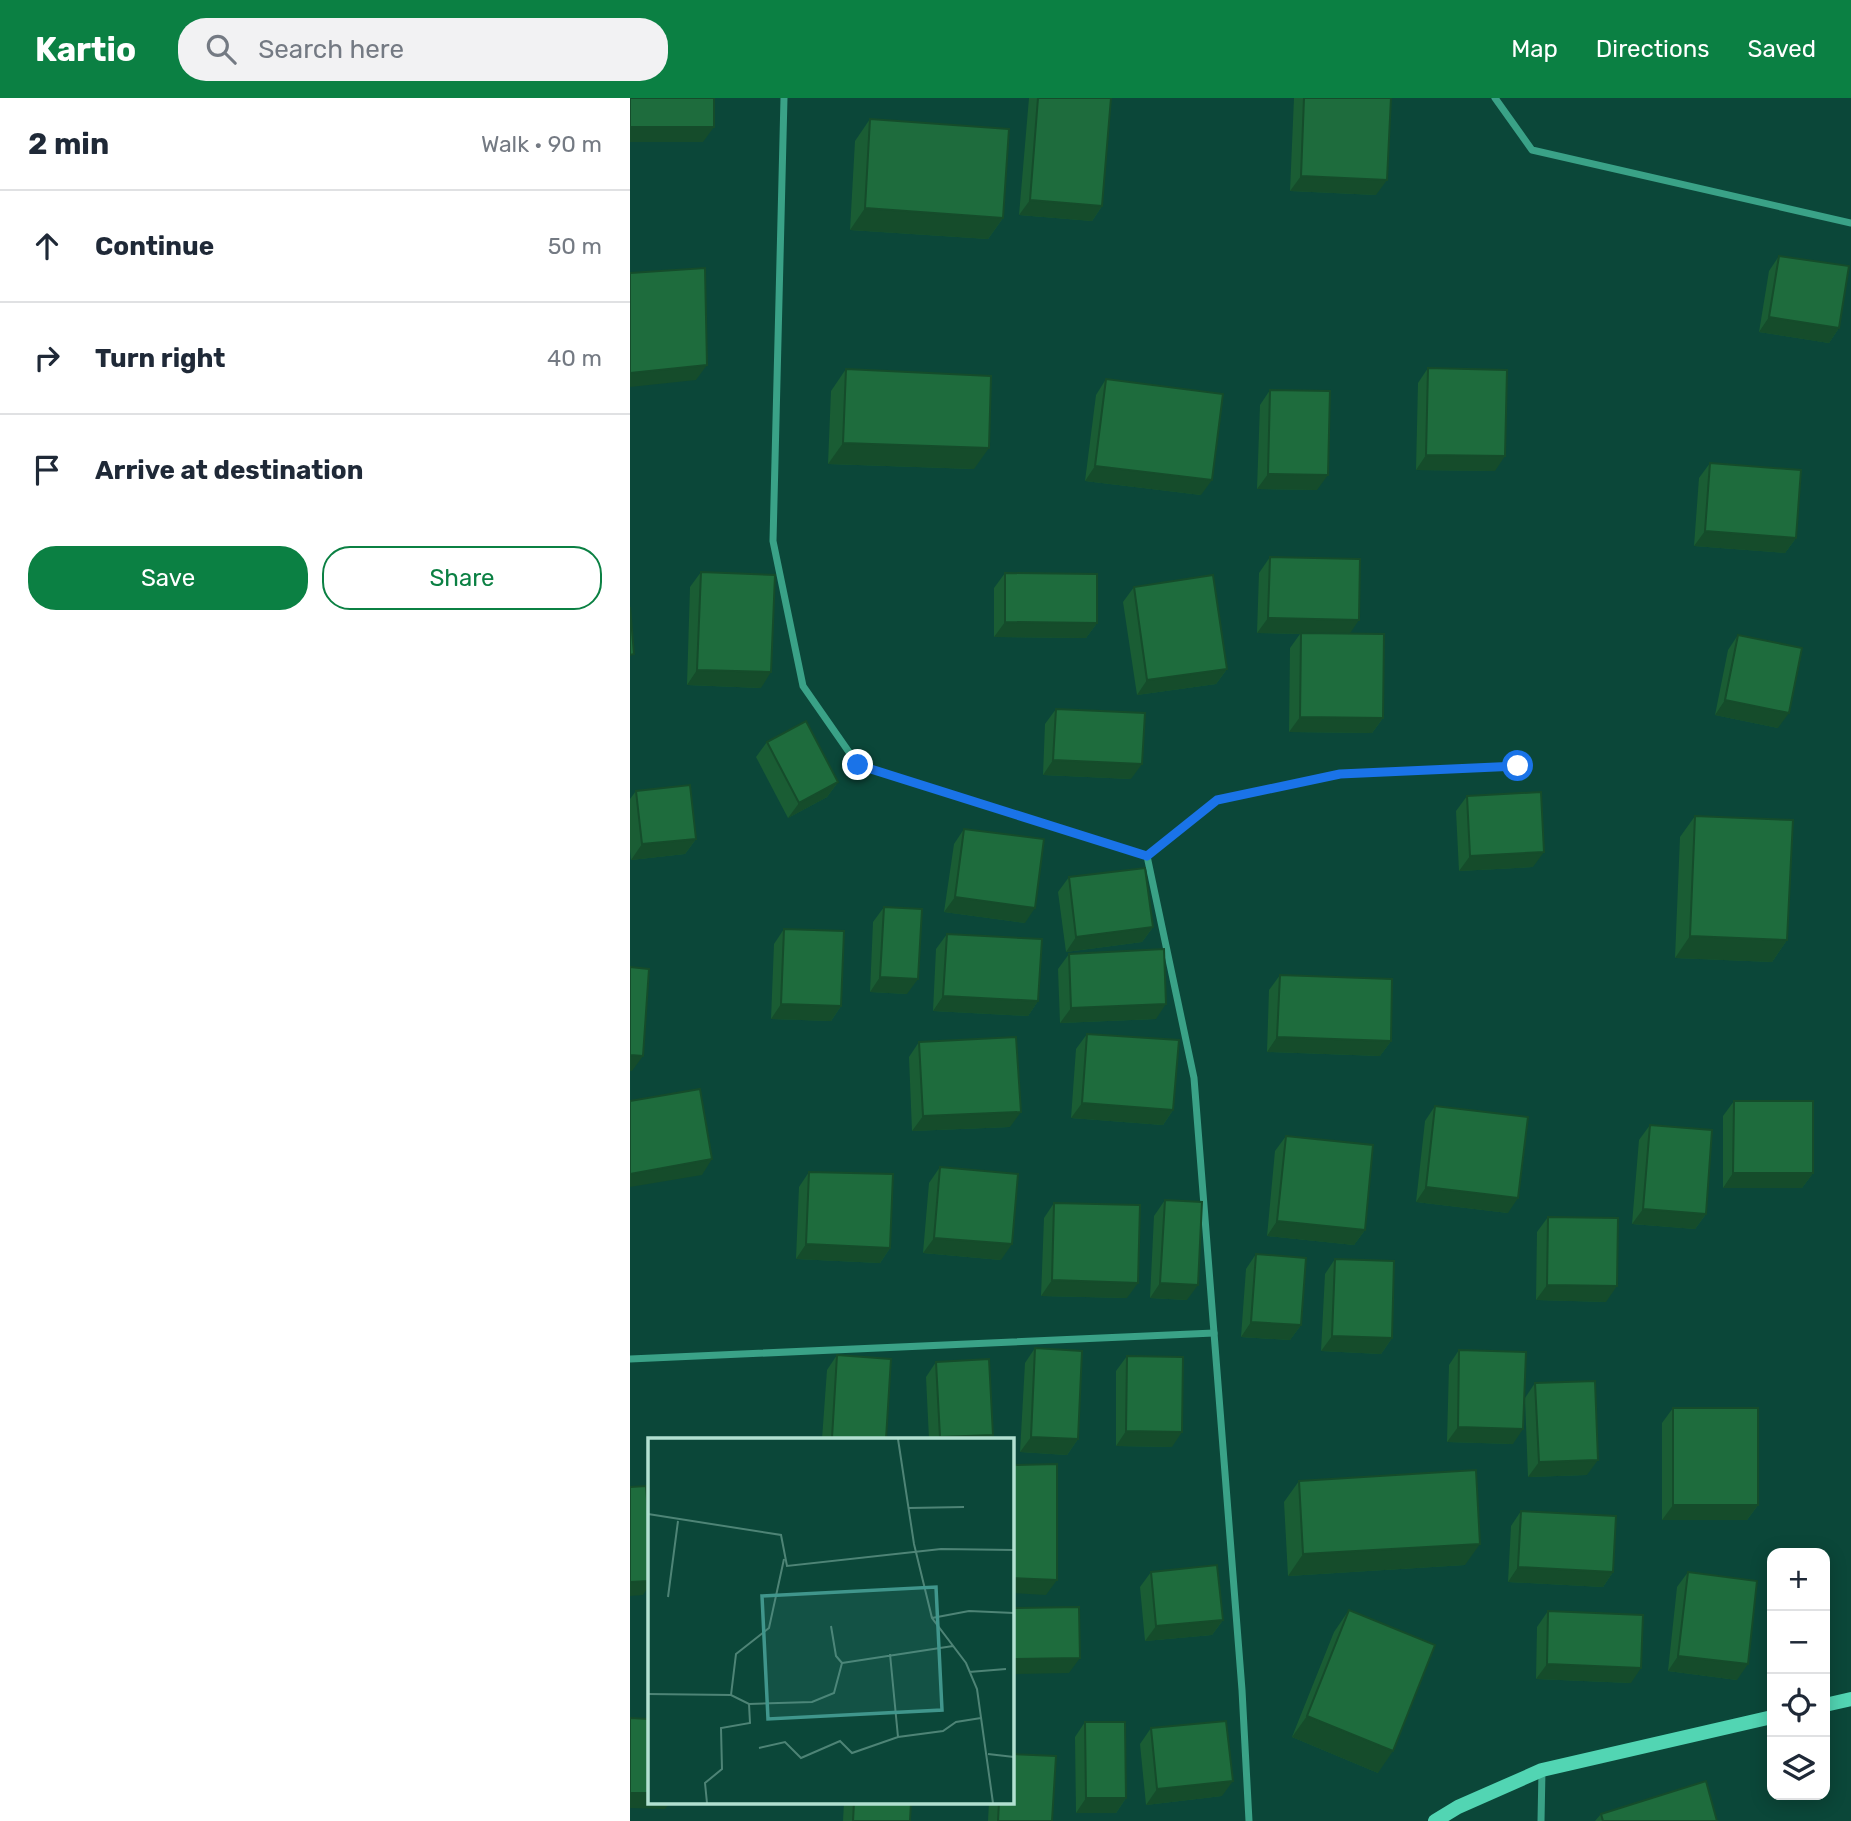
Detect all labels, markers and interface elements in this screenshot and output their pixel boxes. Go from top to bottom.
search box [178,18,668,81]
text: Kartio [35,30,136,69]
icon: search [202,30,240,68]
text: Search here [258,34,404,65]
text: Map [1511,35,1558,63]
text: Directions [1596,35,1709,63]
text: Saved [1747,35,1816,63]
text: 2 min [28,126,109,162]
text: Walk · 90 m [481,130,602,158]
icon: ahead [28,227,66,265]
text: Continue [95,231,214,262]
text: 50 m [548,232,602,260]
icon: right [28,339,66,377]
text: Turn right [95,343,225,374]
text: 40 m [547,344,602,372]
icon: arrive [28,451,66,489]
text: Arrive at destination [95,455,363,486]
button: Save [28,546,308,610]
button: Share [322,546,602,610]
route end [842,749,873,780]
route start [1502,750,1533,781]
inset map [648,1438,1013,1804]
map controls [1767,1548,1830,1800]
button: + [1767,1548,1830,1611]
button: − [1767,1611,1830,1674]
button: locate [1767,1674,1830,1737]
button: layers [1767,1737,1830,1800]

